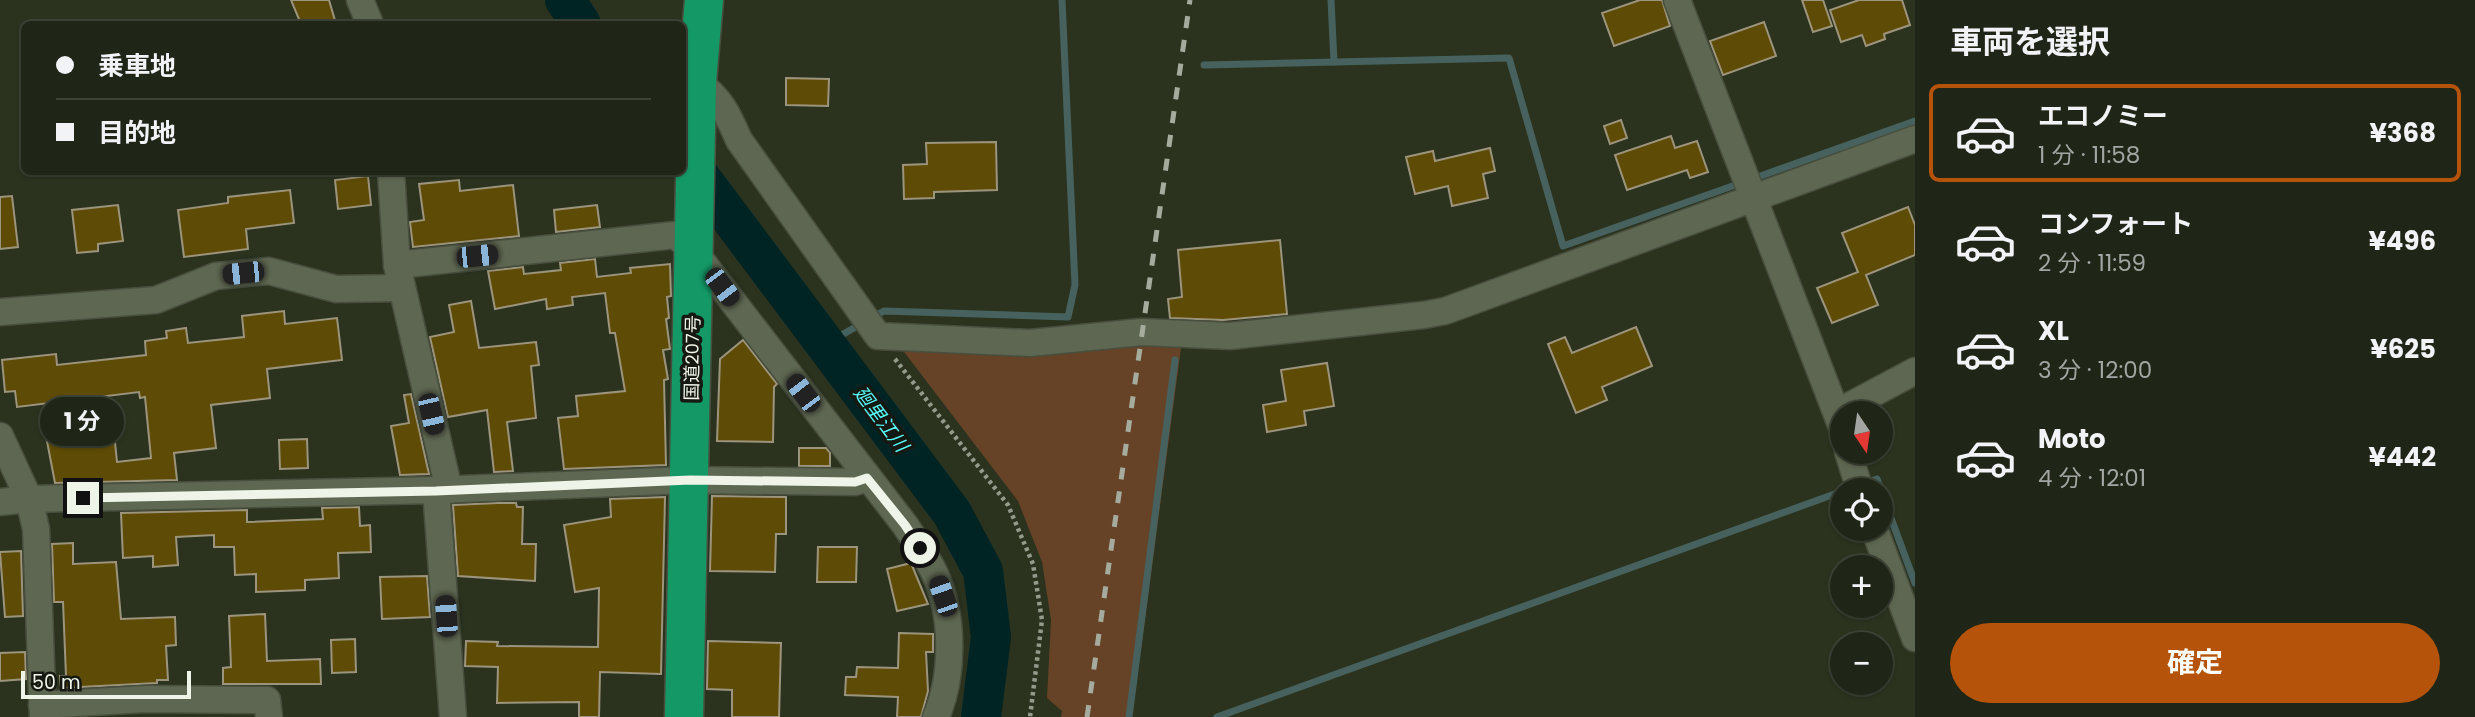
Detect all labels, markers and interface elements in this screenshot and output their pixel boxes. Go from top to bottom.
text: 車両を選択 [1950,19,2110,64]
text: 乗車地 [98,48,176,84]
text: エコノミー [2038,98,2168,134]
icon: car [1954,102,2017,165]
text: 目的地 [98,115,176,151]
text: ¥368 [2369,115,2436,151]
text: 1 分 · 11:58 [2038,139,2140,171]
text: コンフォート [2038,206,2193,242]
icon: car [1954,210,2017,273]
text: ¥496 [2368,223,2436,259]
car [456,243,499,269]
text: 2 分 · 11:59 [2038,247,2146,279]
car [222,260,265,286]
car [701,264,744,310]
text: XL [2038,313,2069,349]
street label: 国道207号 [679,315,705,401]
icon: car [1954,318,2017,381]
text: ¥625 [2370,331,2436,367]
text: 3 分 · 12:00 [2038,354,2152,386]
car [782,370,825,416]
water label: 廻里江川 [847,381,916,459]
car [417,391,446,437]
callout: 1 分 [41,396,125,446]
north arrow [1830,401,1894,464]
map controls [1830,401,1893,695]
text: 1 分 [64,405,100,437]
text: Moto [2038,421,2106,457]
icon: car [1954,426,2017,489]
text: ¥442 [2369,439,2436,475]
text: 4 分 · 12:01 [2038,462,2146,494]
button: locate [1830,478,1893,541]
route end [67,482,99,514]
route start [904,532,936,564]
button: + [1830,555,1893,618]
car [927,573,960,619]
car [435,594,458,638]
button: 確定 [1950,623,2440,703]
button: − [1830,632,1893,695]
scale bar [21,668,191,700]
text: 50 m [32,669,81,696]

